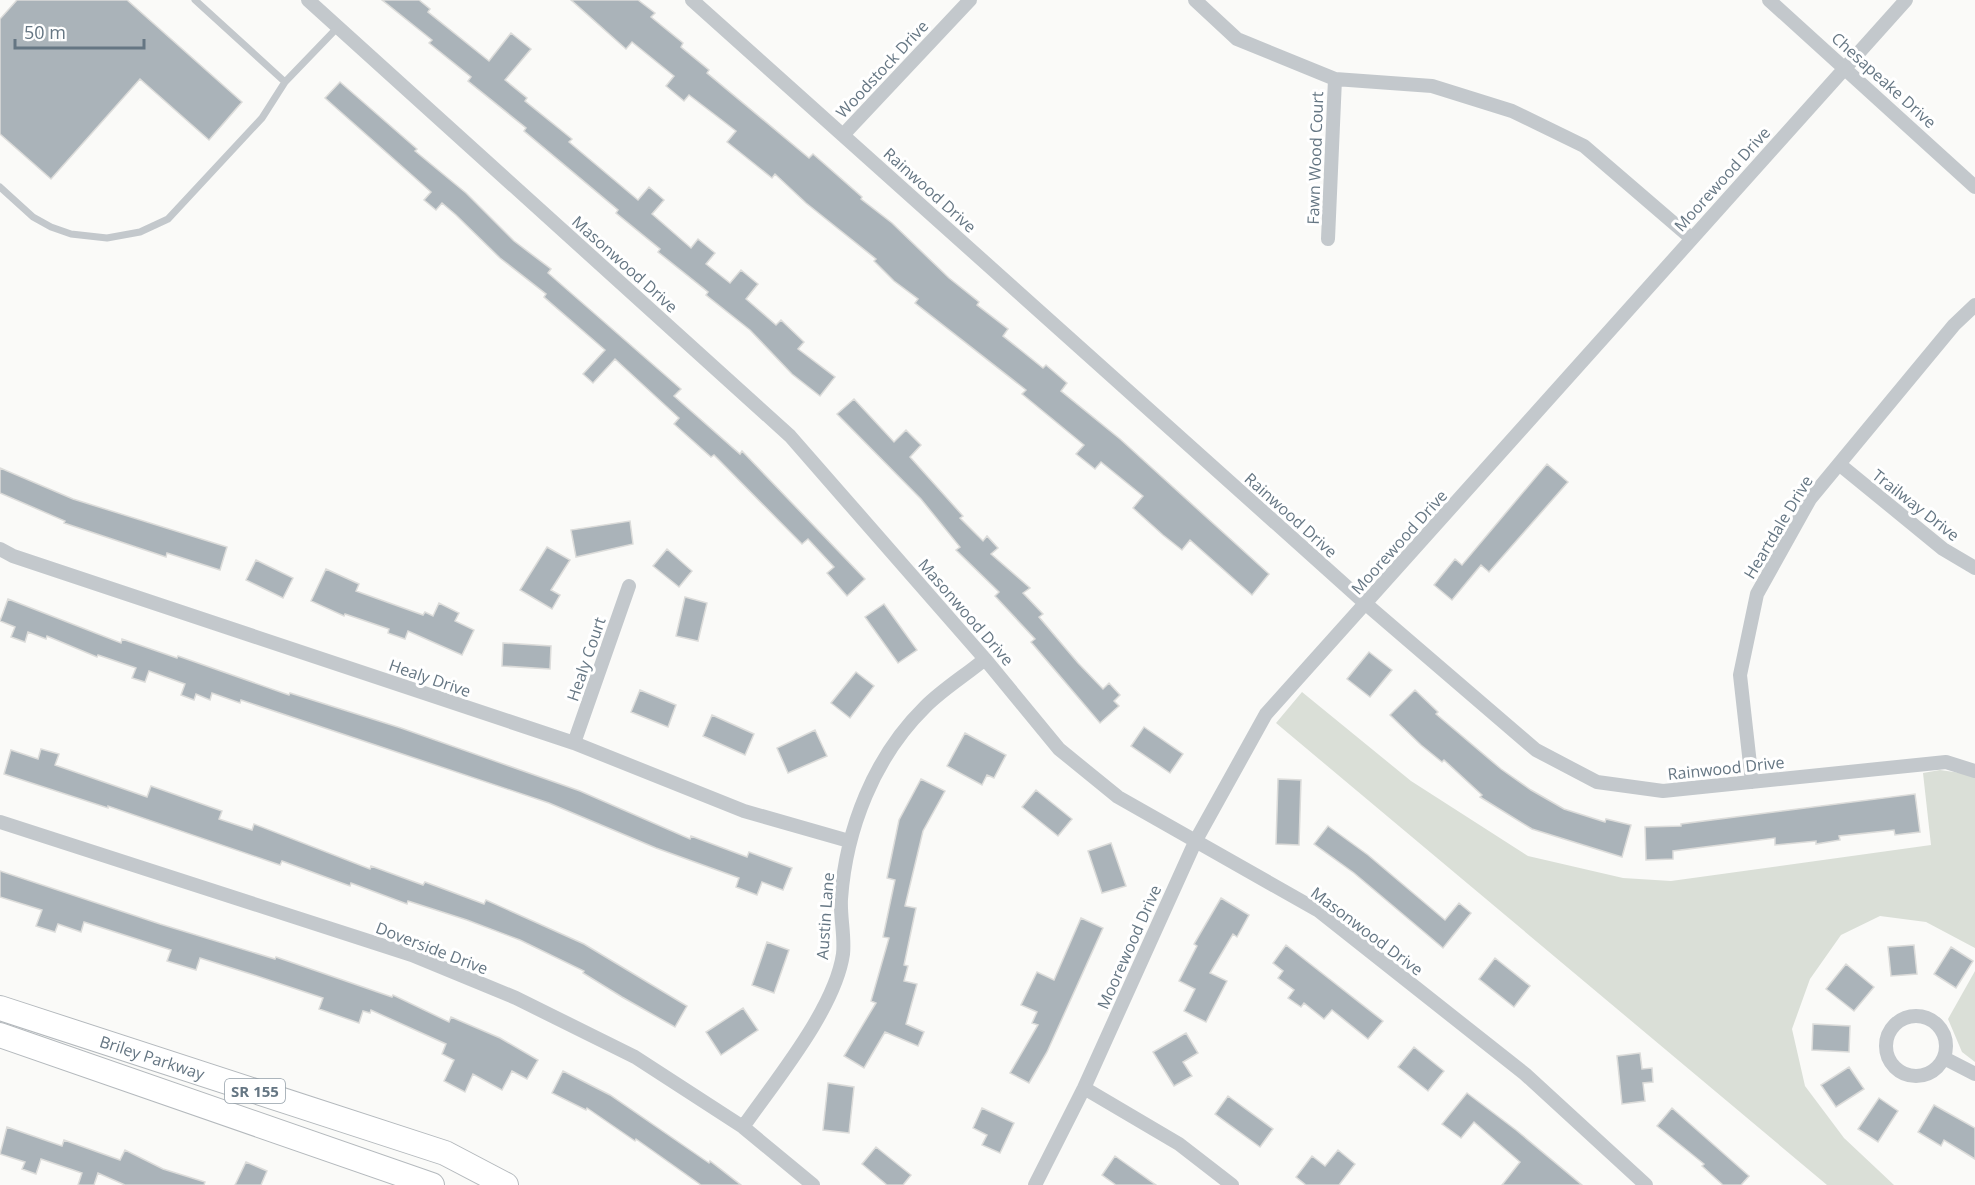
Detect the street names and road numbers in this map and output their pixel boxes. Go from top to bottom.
street label: Woodstock Drive [831,15,933,123]
street label: Chesapeake Drive [1827,27,1941,133]
street label: Fawn Wood Court [1302,91,1328,225]
street label: Moorewood Drive [1669,122,1775,236]
street label: Rainwood Drive [879,143,981,237]
street label: Masonwood Drive [567,211,683,317]
street label: Trailway Drive [1868,464,1964,546]
street label: Rainwood Drive [1240,468,1342,562]
street label: Heartdale Drive [1738,471,1818,583]
street label: Moorewood Drive [1346,485,1452,599]
street label: Masonwood Drive [913,554,1019,670]
street label: Healy Court [561,614,611,704]
street label: Healy Drive [386,654,474,702]
street label: Rainwood Drive [1666,751,1786,785]
street label: Austin Lane [811,872,839,960]
street label: Moorewood Drive [1092,881,1166,1013]
street label: Masonwood Drive [1306,882,1428,980]
street label: Doverside Drive [373,916,491,980]
street label: Briley Parkway [97,1030,208,1085]
road number: SR 155 [225,1079,285,1103]

